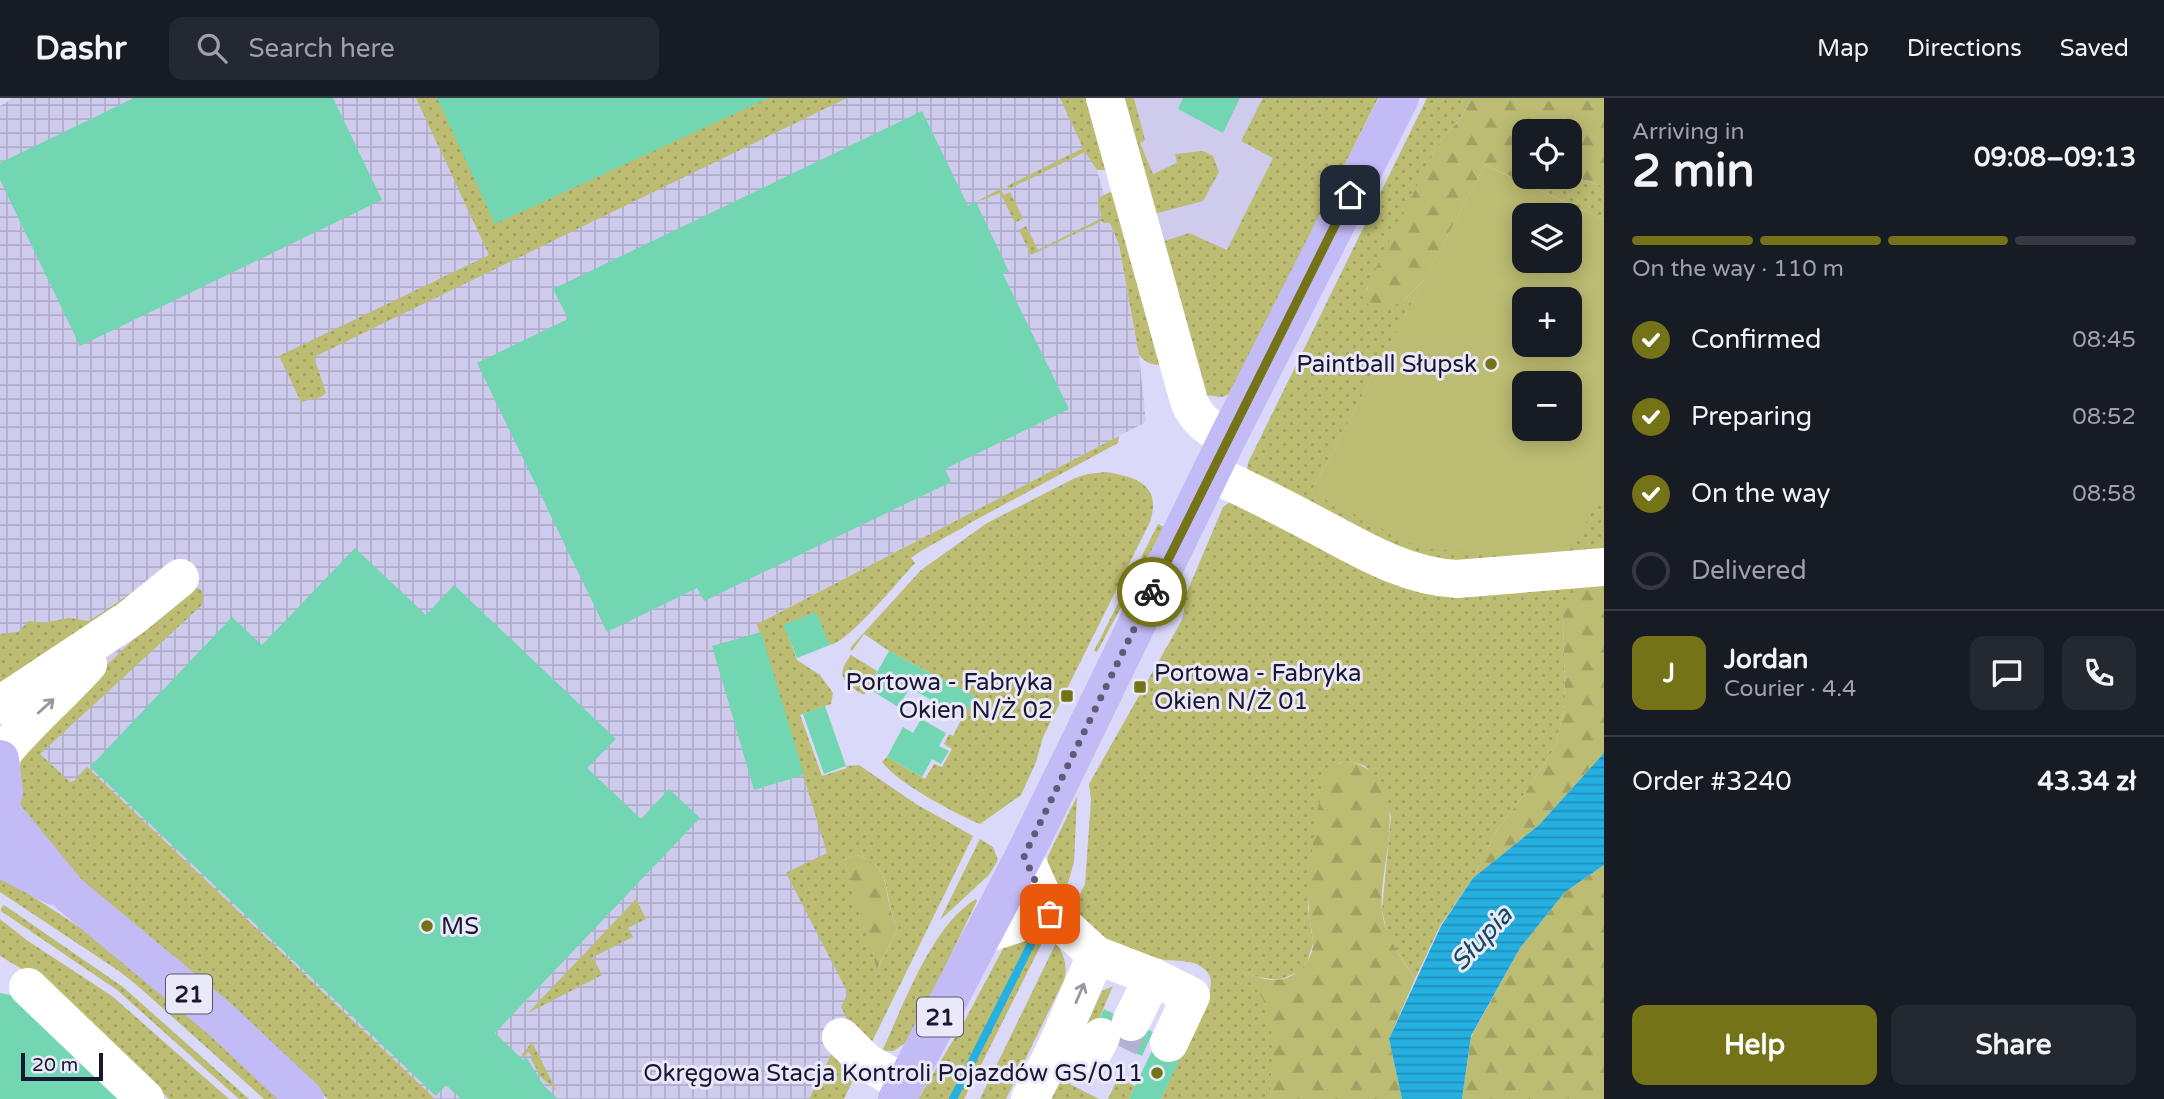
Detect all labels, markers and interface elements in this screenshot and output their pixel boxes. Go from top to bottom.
search box [169,17,659,80]
text: Dashr [35,29,127,68]
icon: search [193,29,231,67]
text: Search here [249,33,395,64]
text: Map [1817,34,1869,63]
text: Directions [1907,34,2022,63]
text: Saved [2060,34,2129,63]
text: Arriving in [1632,118,1745,146]
map controls [1512,119,1582,441]
button: locate [1512,119,1582,189]
text: 09:08–09:13 [1974,142,2136,173]
text: 2 min [1632,144,1755,199]
pin [1320,165,1380,225]
icon: home [1331,176,1369,214]
button: layers [1512,203,1582,273]
text: On the way · 110 m [1632,255,1844,283]
button: + [1512,287,1582,357]
icon: check [1632,321,1670,359]
text: Confirmed [1691,324,1821,355]
text: 08:45 [2072,326,2136,354]
place label: Paintball Słupsk [1296,350,1477,379]
marker: Paintball Słupsk [1483,356,1499,372]
button: − [1512,371,1582,441]
icon: check [1632,398,1670,436]
text: Preparing [1691,401,1812,432]
text: 08:52 [2072,403,2136,431]
icon: check [1632,475,1670,513]
text: On the way [1691,478,1831,509]
text: 08:58 [2072,480,2136,508]
text: Delivered [1691,555,1807,586]
courier [1117,557,1187,627]
icon: bike [1133,573,1171,611]
button: chat [1970,636,2044,710]
button: phone [2062,636,2136,710]
text: Jordan [1724,644,1808,675]
text: J [1663,658,1675,689]
place label: Portowa - Fabryka Okien N/Ż 01 [1154,659,1361,716]
place label: Portowa - Fabryka Okien N/Ż 02 [846,668,1053,725]
text: Courier · 4.4 [1724,675,1856,703]
marker: Portowa - Fabryka Okien N/Ż 01 [1132,679,1148,695]
marker: Portowa - Fabryka Okien N/Ż 02 [1059,688,1075,704]
one-way arrow [37,698,55,714]
text: Order #3240 [1632,766,1792,797]
text: 43.34 zł [2037,766,2136,797]
pin [1020,884,1080,944]
icon: bag [1031,895,1069,933]
water label: Słupia [1444,899,1520,977]
place label: MS [441,912,479,941]
marker: MS [419,918,435,934]
road number: 21 [166,974,212,1014]
one-way arrow [1074,982,1087,1004]
road number: 21 [917,998,963,1036]
button: Help [1632,1005,1877,1085]
button: Share [1891,1005,2136,1085]
scale bar [21,1050,103,1082]
text: 20 m [32,1054,78,1076]
place label: Okręgowa Stacja Kontroli Pojazdów GS/011 [643,1059,1143,1088]
marker: Okręgowa Stacja Kontroli Pojazdów GS/011 [1149,1065,1165,1081]

